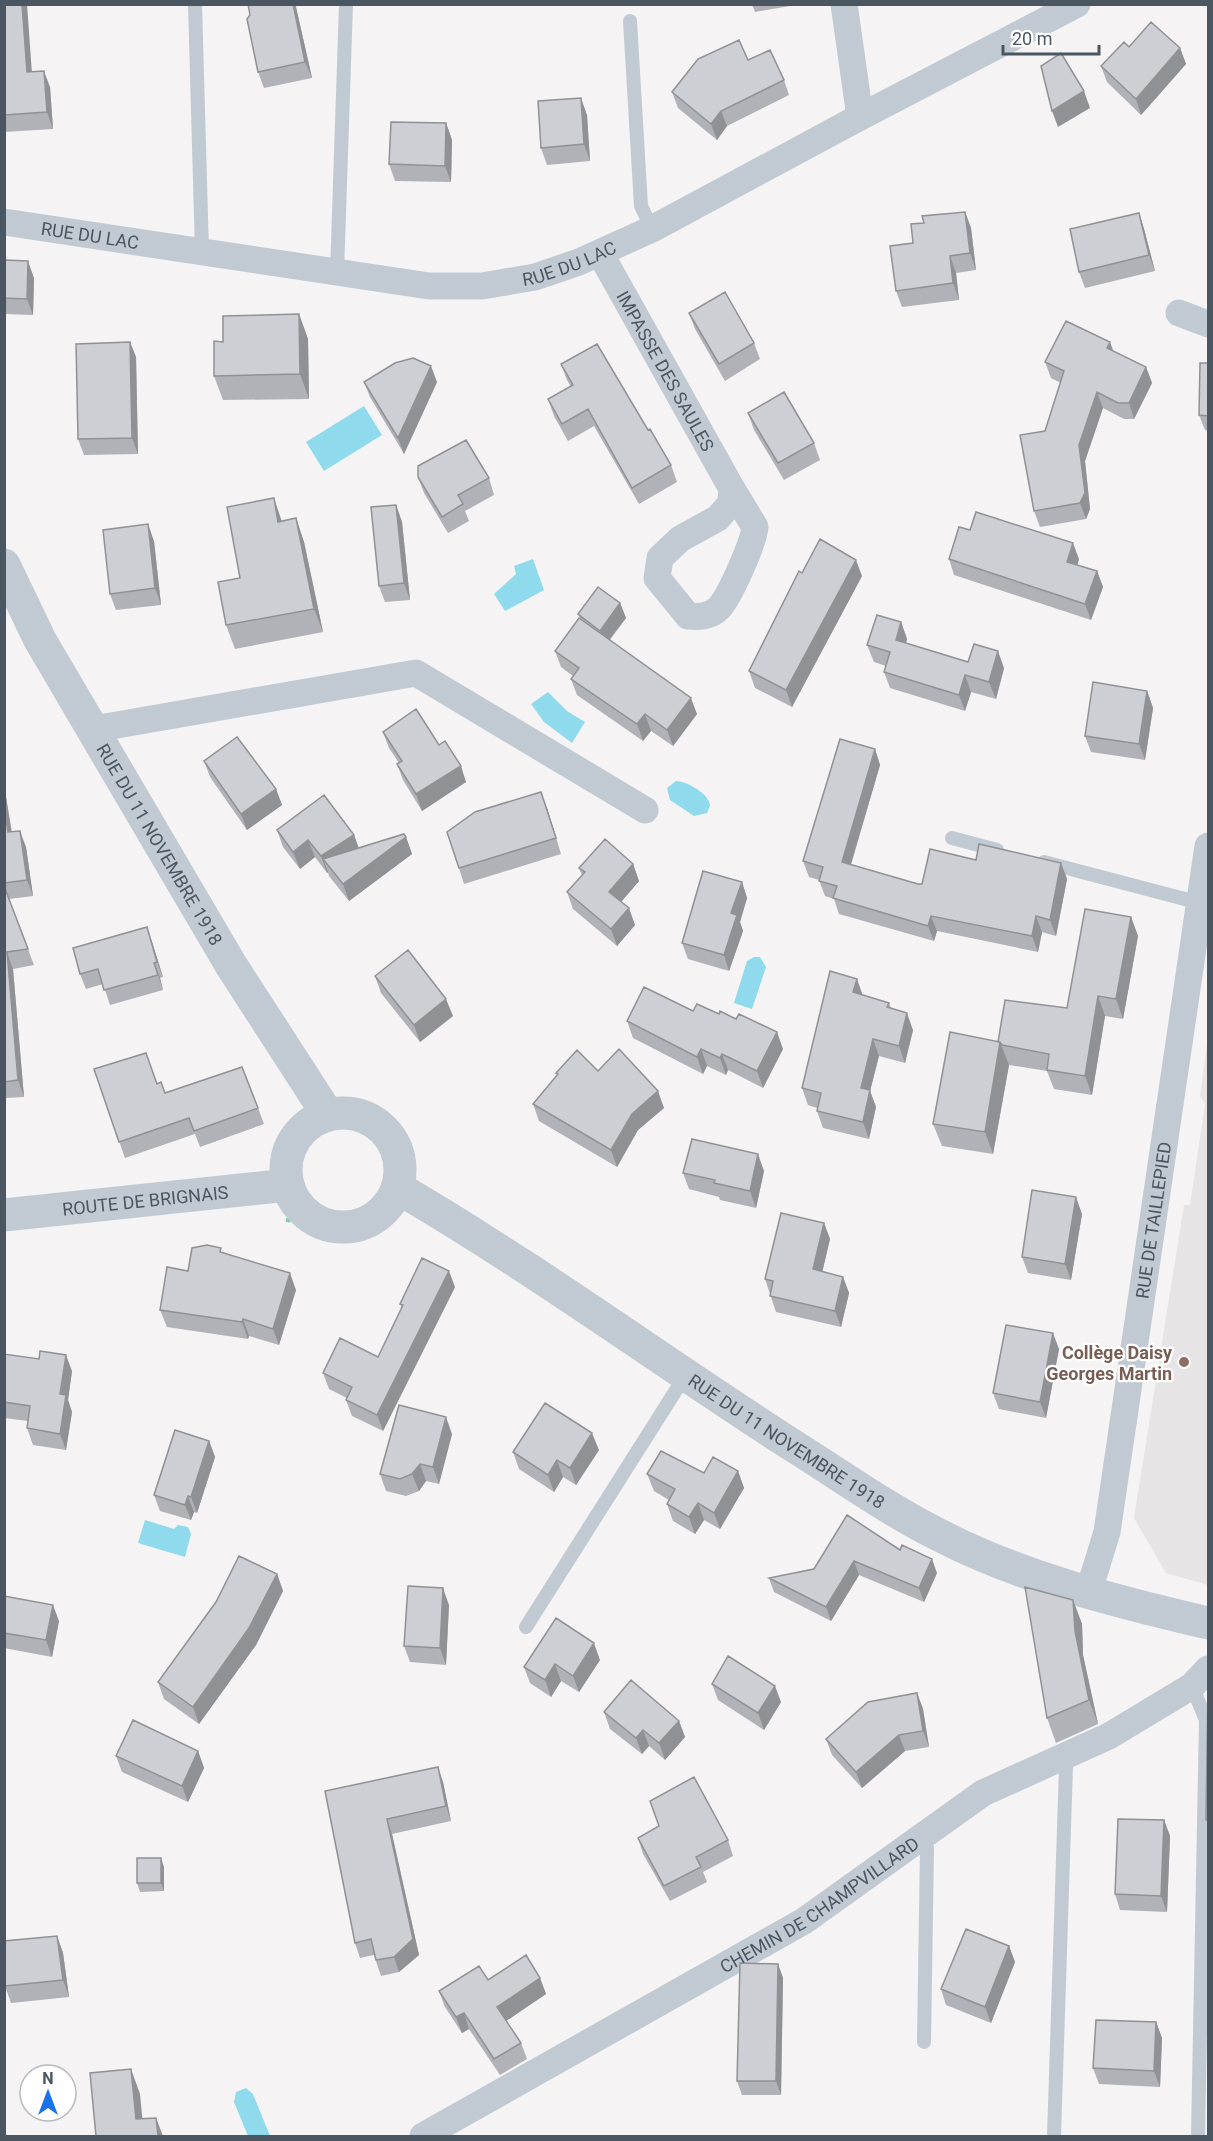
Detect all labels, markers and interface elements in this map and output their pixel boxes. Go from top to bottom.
scale bar [1003,18,1099,56]
text: 20 m [1012,28,1052,49]
street label: RUE DU LAC [40,217,140,253]
street label: RUE DU LAC [521,236,619,290]
street label: IMPASSE DES SAULES [613,287,719,455]
street label: RUE DU 11 NOVEMBRE 1918 [93,740,227,949]
street label: RUE DE TAILLEPIED [1131,1140,1175,1300]
street label: ROUTE DE BRIGNAIS [61,1181,230,1219]
place label: Collège Daisy Georges Martin [1046,1342,1173,1384]
marker: Collège Daisy Georges Martin [1177,1355,1191,1369]
street label: RUE DU 11 NOVEMBRE 1918 [685,1369,889,1513]
street label: CHEMIN DE CHAMPVILLARD [716,1832,923,1977]
north arrow [18,2063,78,2123]
text: N [42,2069,54,2088]

